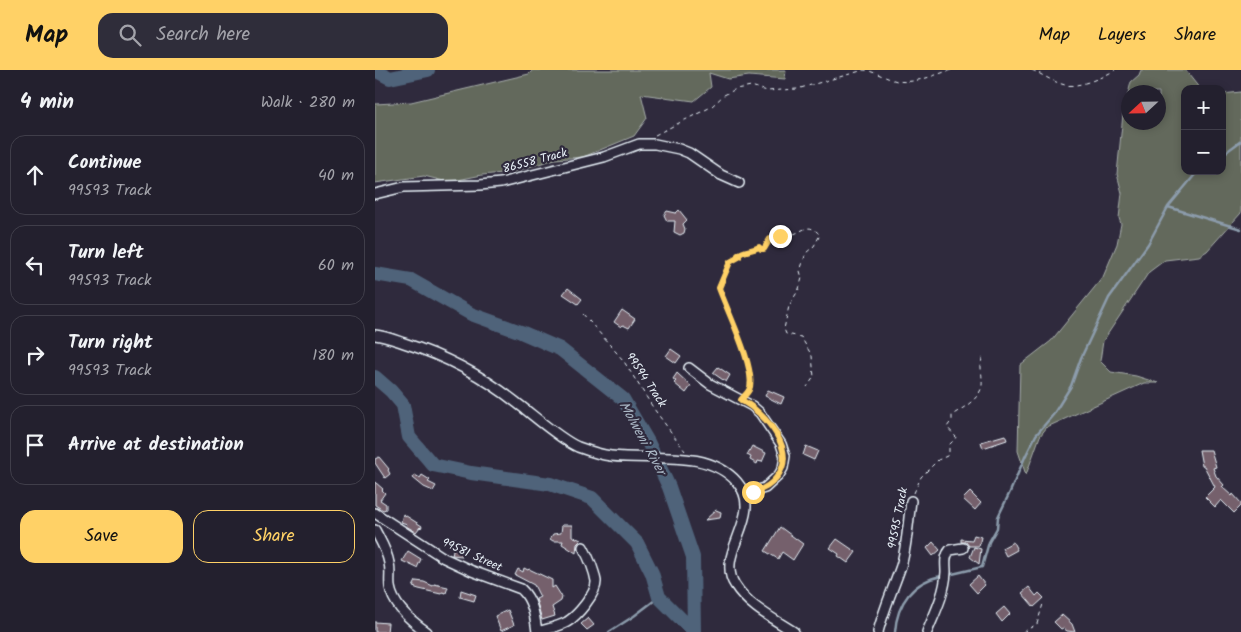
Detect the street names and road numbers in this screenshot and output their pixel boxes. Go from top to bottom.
street label: 86558 Track [501,143,570,179]
street label: 99594 Track [621,349,672,411]
street label: 99595 Track [883,485,913,550]
street label: 99581 Street [439,533,506,577]

